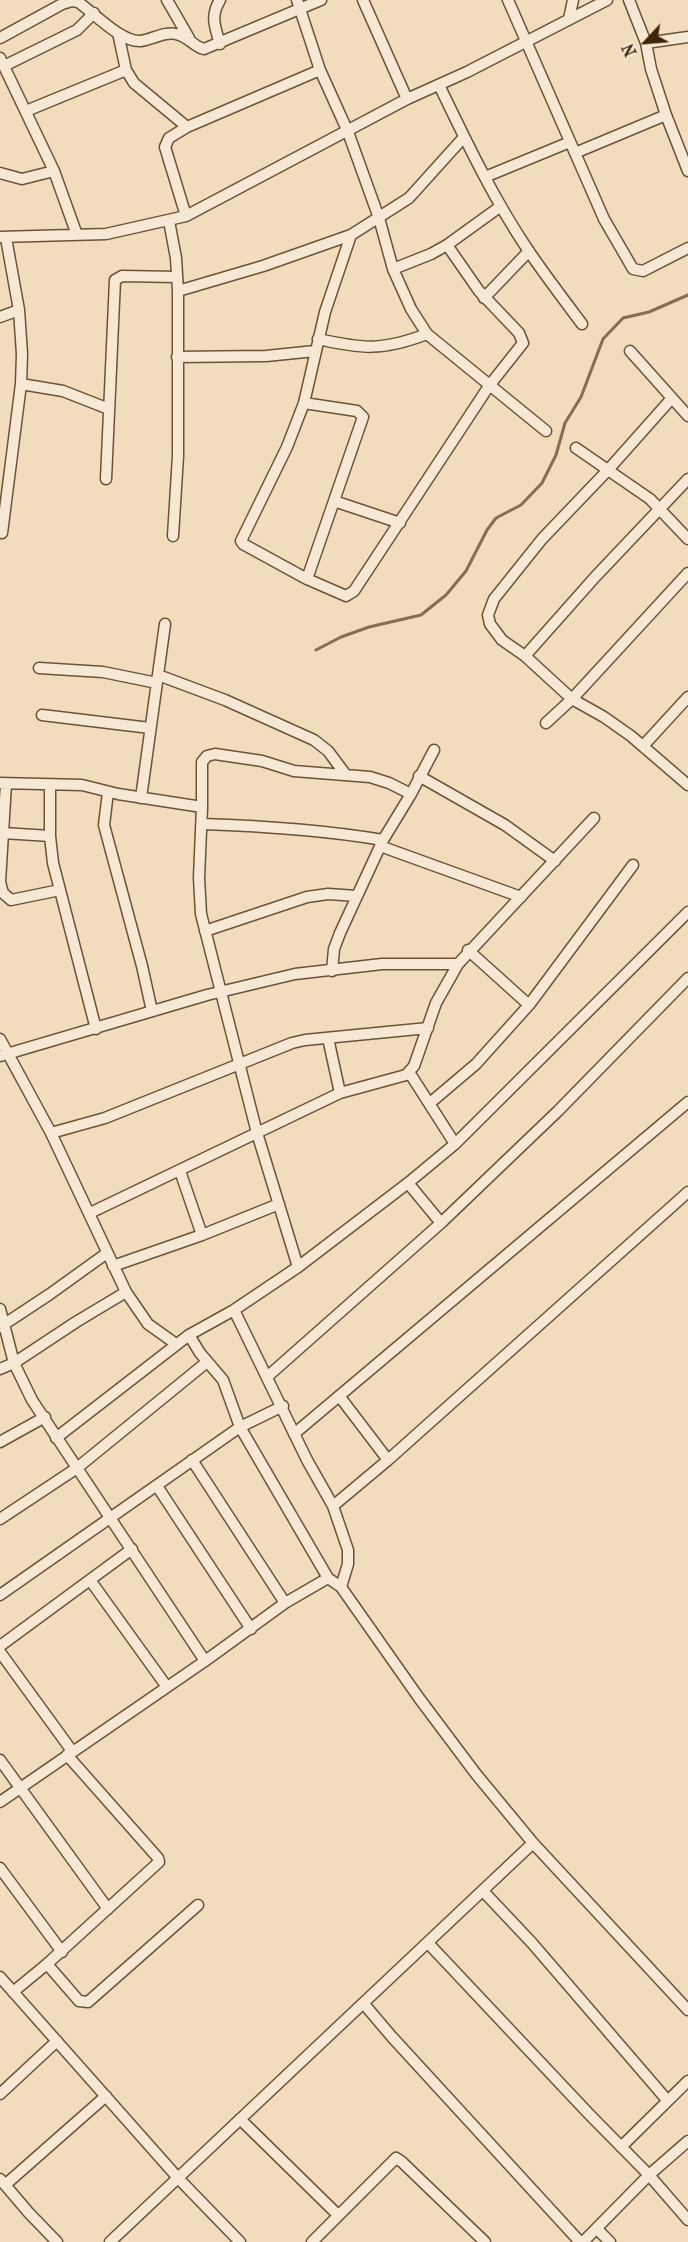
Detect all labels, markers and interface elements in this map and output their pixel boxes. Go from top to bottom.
north arrow [616,12,676,72]
text: N [618,40,641,60]

